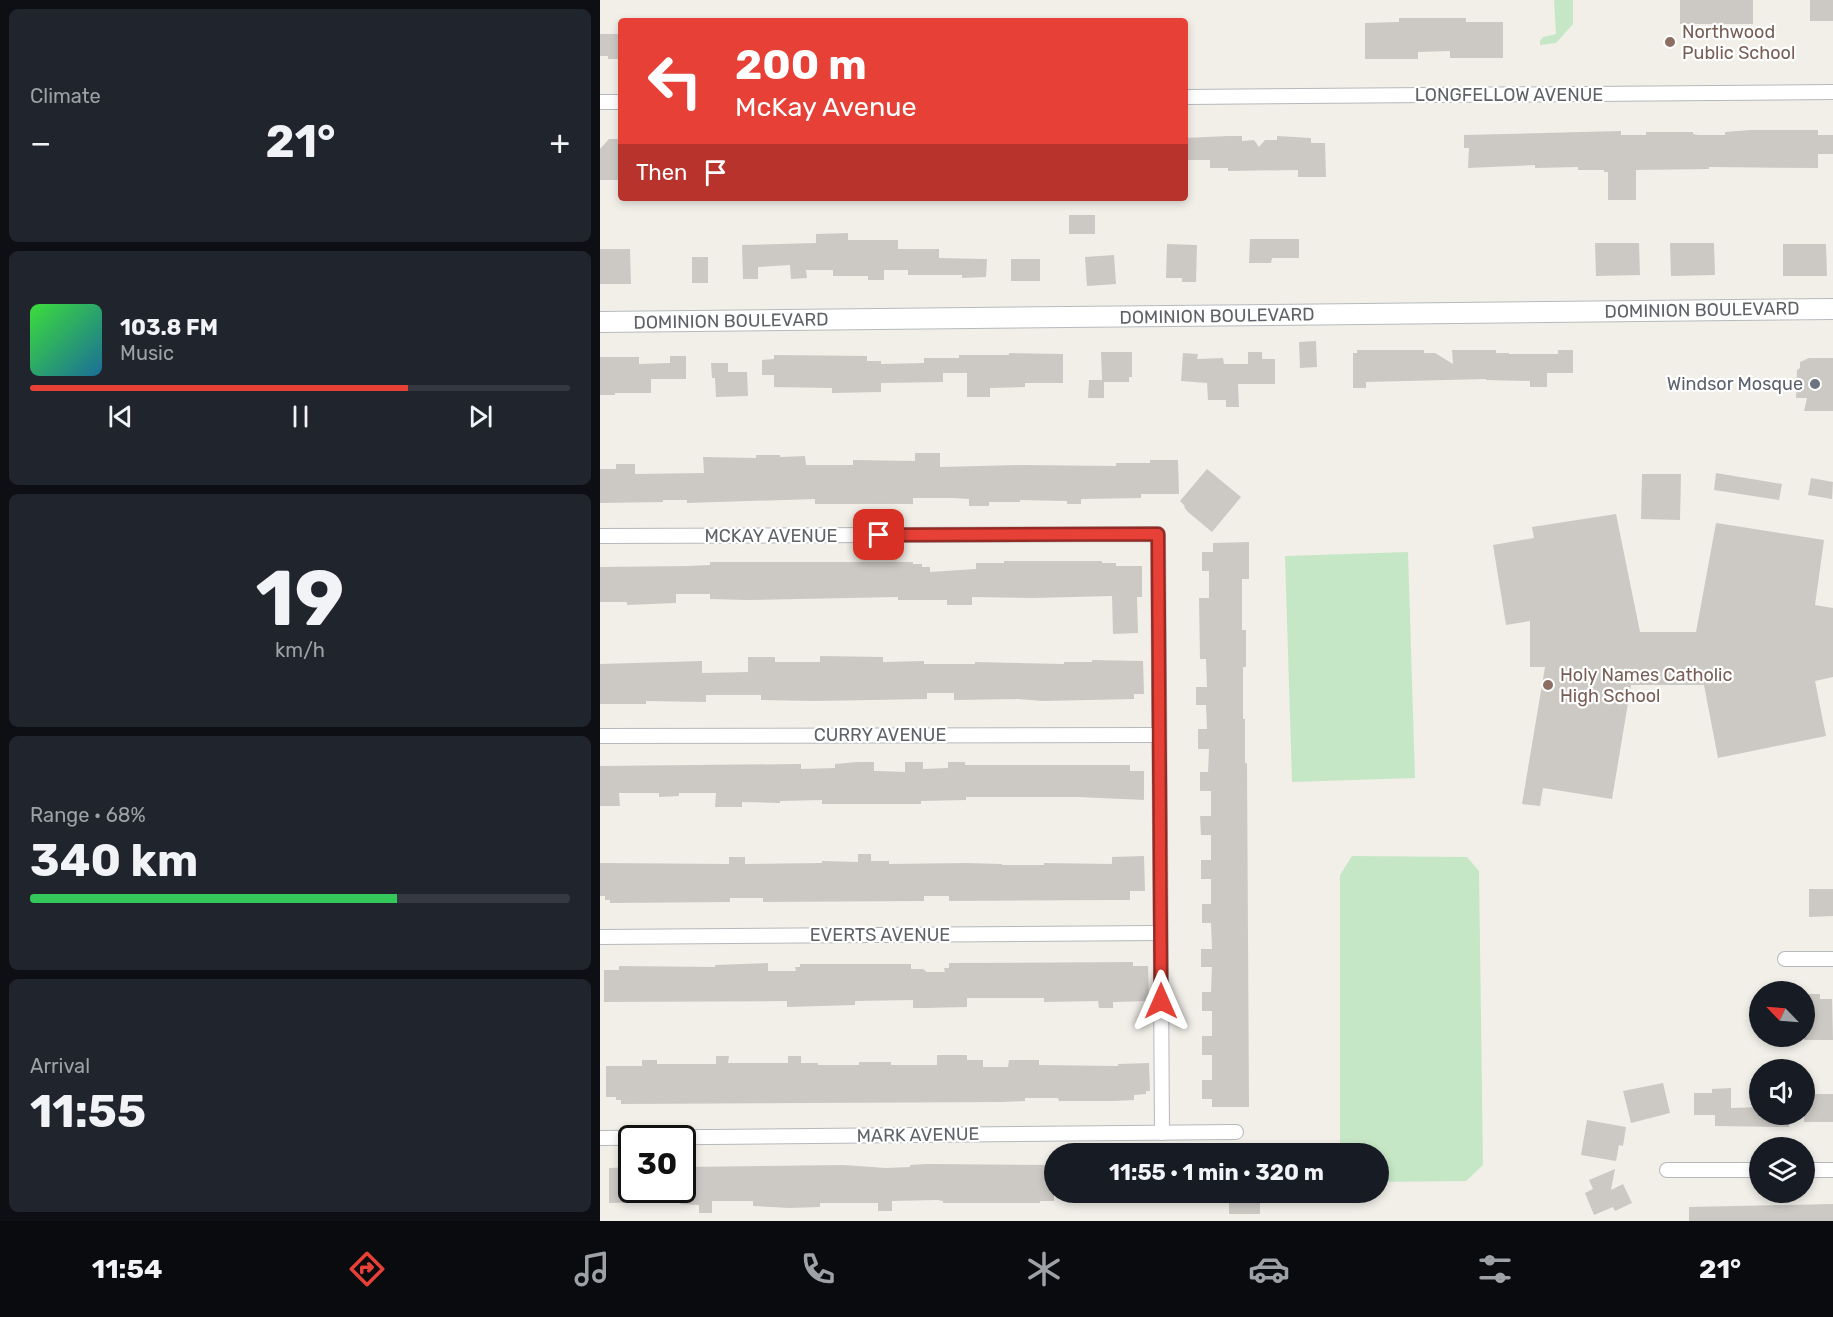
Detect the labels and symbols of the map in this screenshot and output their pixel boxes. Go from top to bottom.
place label: Northwood Public School [1682,21,1795,64]
marker: Northwood Public School [1663,35,1677,49]
street label: LONGFELLOW AVENUE [1415,84,1603,106]
street label: DOMINION BOULEVARD [1604,297,1800,323]
street label: DOMINION BOULEVARD [1119,303,1315,329]
street label: DOMINION BOULEVARD [633,308,829,334]
place label: Windsor Mosque [1667,373,1803,395]
marker: Windsor Mosque [1808,377,1822,391]
pin [853,509,904,560]
street label: MCKAY AVENUE [705,525,837,547]
place label: Holy Names Catholic High School [1560,664,1732,707]
marker: Holy Names Catholic High School [1541,678,1555,692]
street label: CURRY AVENUE [814,724,946,746]
street label: EVERTS AVENUE [810,924,950,946]
position arrow [1129,969,1193,1033]
north arrow [1749,981,1815,1047]
street label: MARK AVENUE [856,1123,980,1147]
speed limit sign: 30 [618,1125,696,1203]

